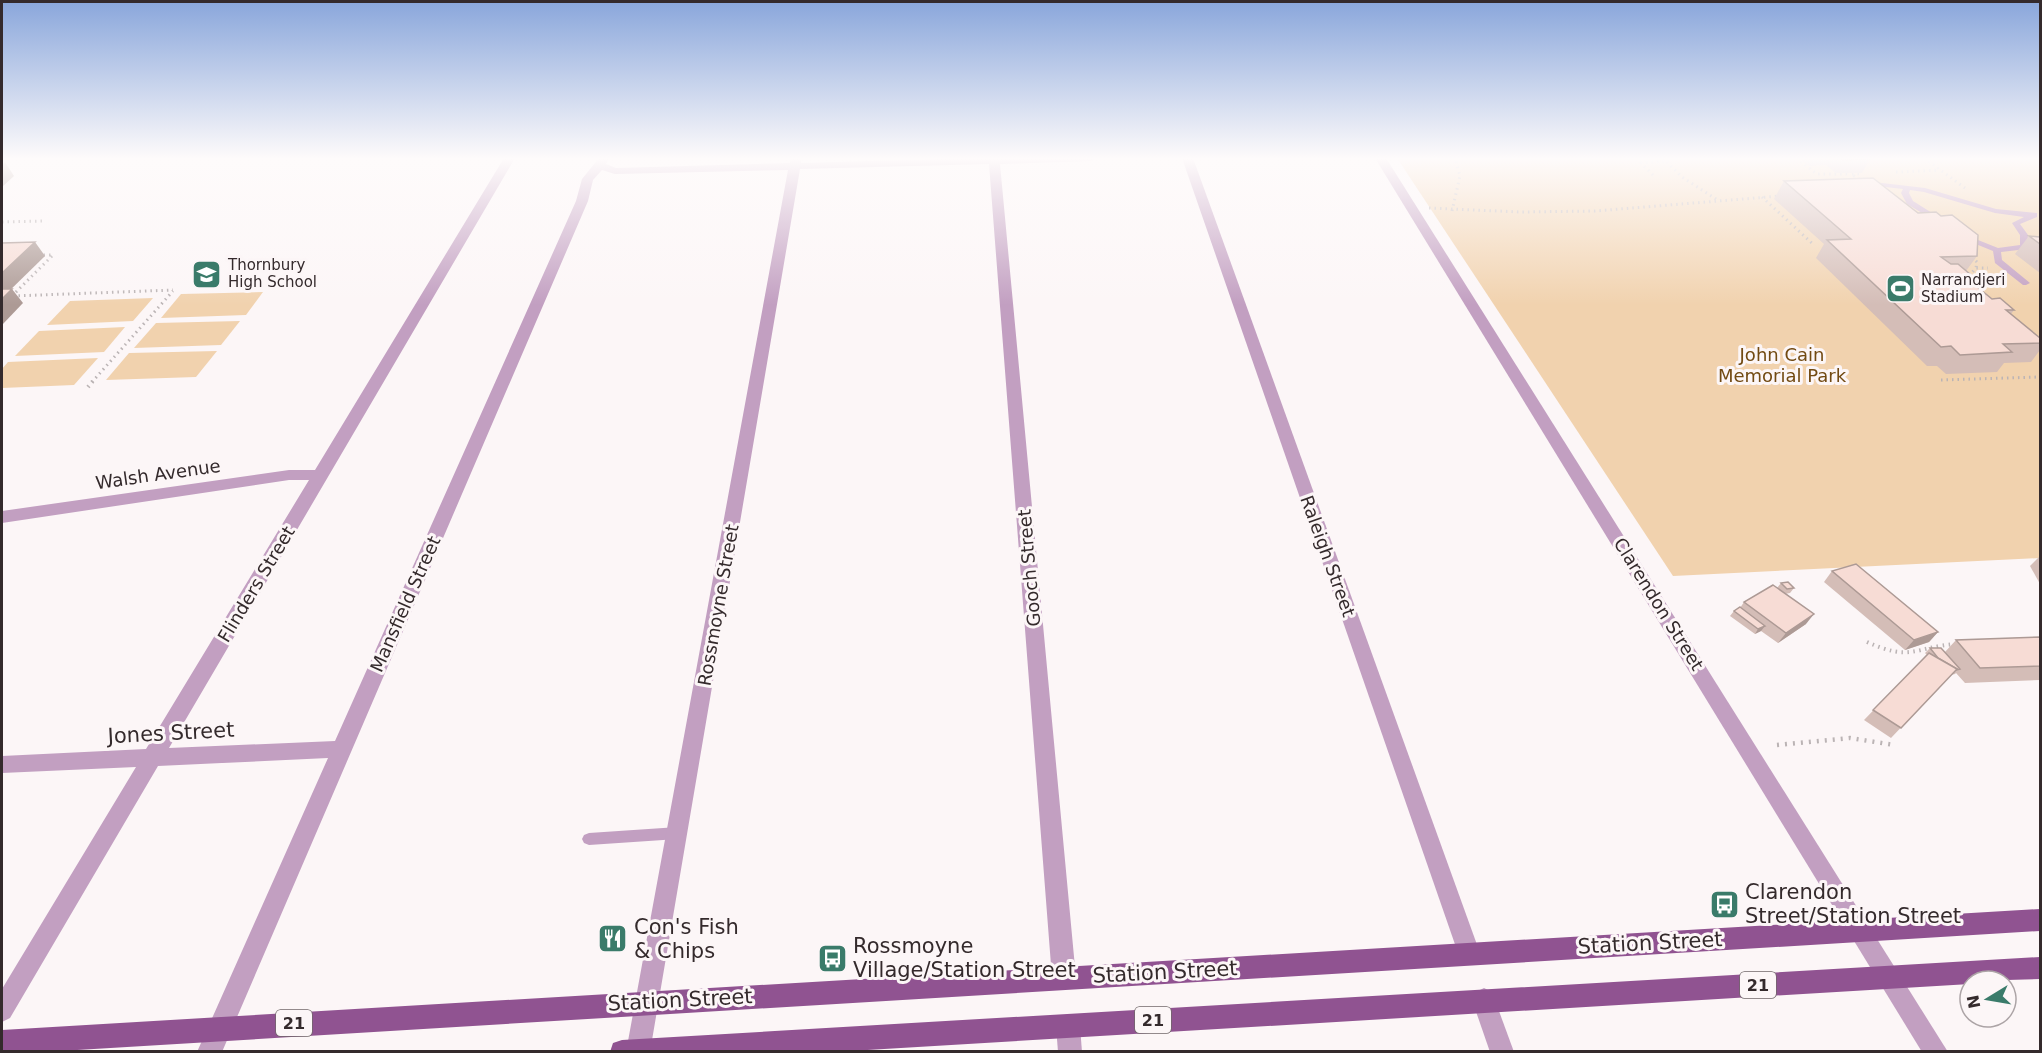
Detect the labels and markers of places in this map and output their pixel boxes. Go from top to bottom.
place label: Thornbury High School [227,256,317,291]
school or university icon: Thornbury High School [191,258,223,290]
place label: Narrandjeri Stadium [1921,271,2005,306]
sports icon: Narrandjeri Stadium [1884,273,1916,305]
place label: Clarendon Street/Station Street [1745,880,1961,928]
bus stop icon: Clarendon Street/Station Street [1708,888,1740,920]
place label: Con's Fish & Chips [634,915,739,963]
restaurant icon: Con's Fish & Chips [597,923,629,955]
place label: Rossmoyne Village/Station Street [853,934,1076,982]
bus stop icon: Rossmoyne Village/Station Street [816,942,848,974]

